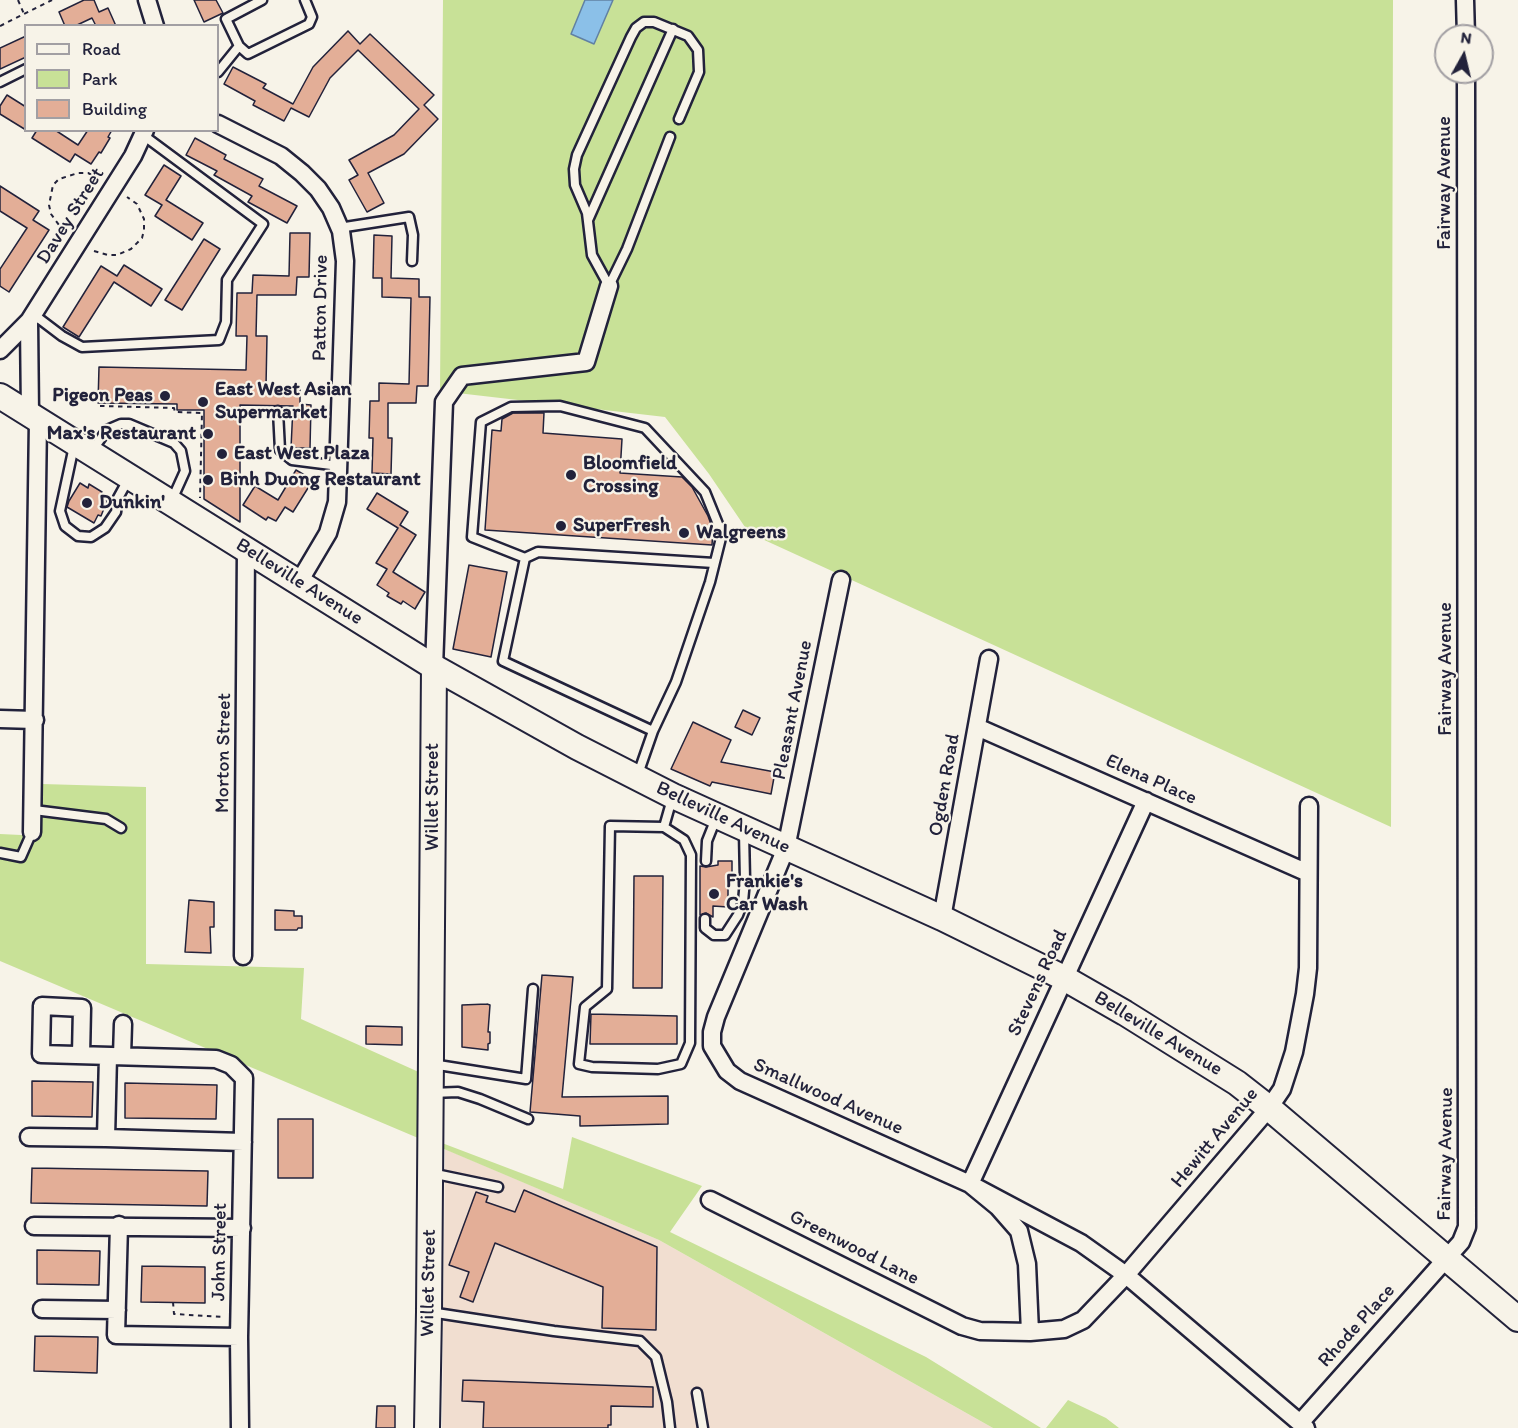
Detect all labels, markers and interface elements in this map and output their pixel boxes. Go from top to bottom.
legend [24,24,219,132]
north arrow [1434,24,1494,84]
text: N [1460,28,1473,48]
text: Road [82,38,121,60]
text: Park [82,68,117,90]
text: Building [82,98,147,120]
street label: Fairway Avenue [1433,116,1457,250]
street label: Davey Street [32,163,110,269]
street label: Patton Drive [308,255,334,361]
place label: East West Asian Supermarket [215,378,351,425]
place label: Pigeon Peas [52,384,153,408]
marker: Pigeon Peas [158,389,172,403]
marker: East West Asian Supermarket [196,395,210,409]
place label: Max's Restaurant [47,422,196,446]
marker: Max's Restaurant [201,427,215,441]
place label: East West Plaza [234,442,370,466]
marker: East West Plaza [215,447,229,461]
place label: Bloomfield Crossing [583,452,677,499]
place label: Binh Duong Restaurant [220,468,420,492]
marker: Bloomfield Crossing [564,468,578,482]
marker: Binh Duong Restaurant [201,473,215,487]
place label: Dunkin' [99,491,165,515]
marker: Dunkin' [80,496,94,510]
place label: SuperFresh [573,514,670,538]
marker: SuperFresh [554,519,568,533]
place label: Walgreens [696,521,786,545]
marker: Walgreens [677,526,691,540]
street label: Belleville Avenue [231,533,367,631]
street label: Fairway Avenue [1434,602,1458,736]
street label: Pleasant Avenue [768,638,818,782]
street label: Morton Street [211,693,237,813]
street label: Ogden Road [924,732,966,838]
street label: Willet Street [421,743,445,851]
street label: Elena Place [1102,749,1200,811]
street label: Belleville Avenue [652,776,794,860]
place label: Frankie's Car Wash [726,870,808,917]
marker: Frankie's Car Wash [707,887,721,901]
street label: Stevens Road [1003,926,1073,1040]
street label: Belleville Avenue [1089,986,1227,1082]
street label: Smallwood Avenue [749,1053,907,1141]
street label: Hewitt Avenue [1166,1083,1264,1193]
street label: Fairway Avenue [1433,1087,1459,1221]
street label: John Street [207,1203,233,1301]
street label: Greenwood Lane [785,1205,923,1291]
street label: Willet Street [416,1229,442,1337]
street label: Rhode Place [1313,1279,1401,1373]

